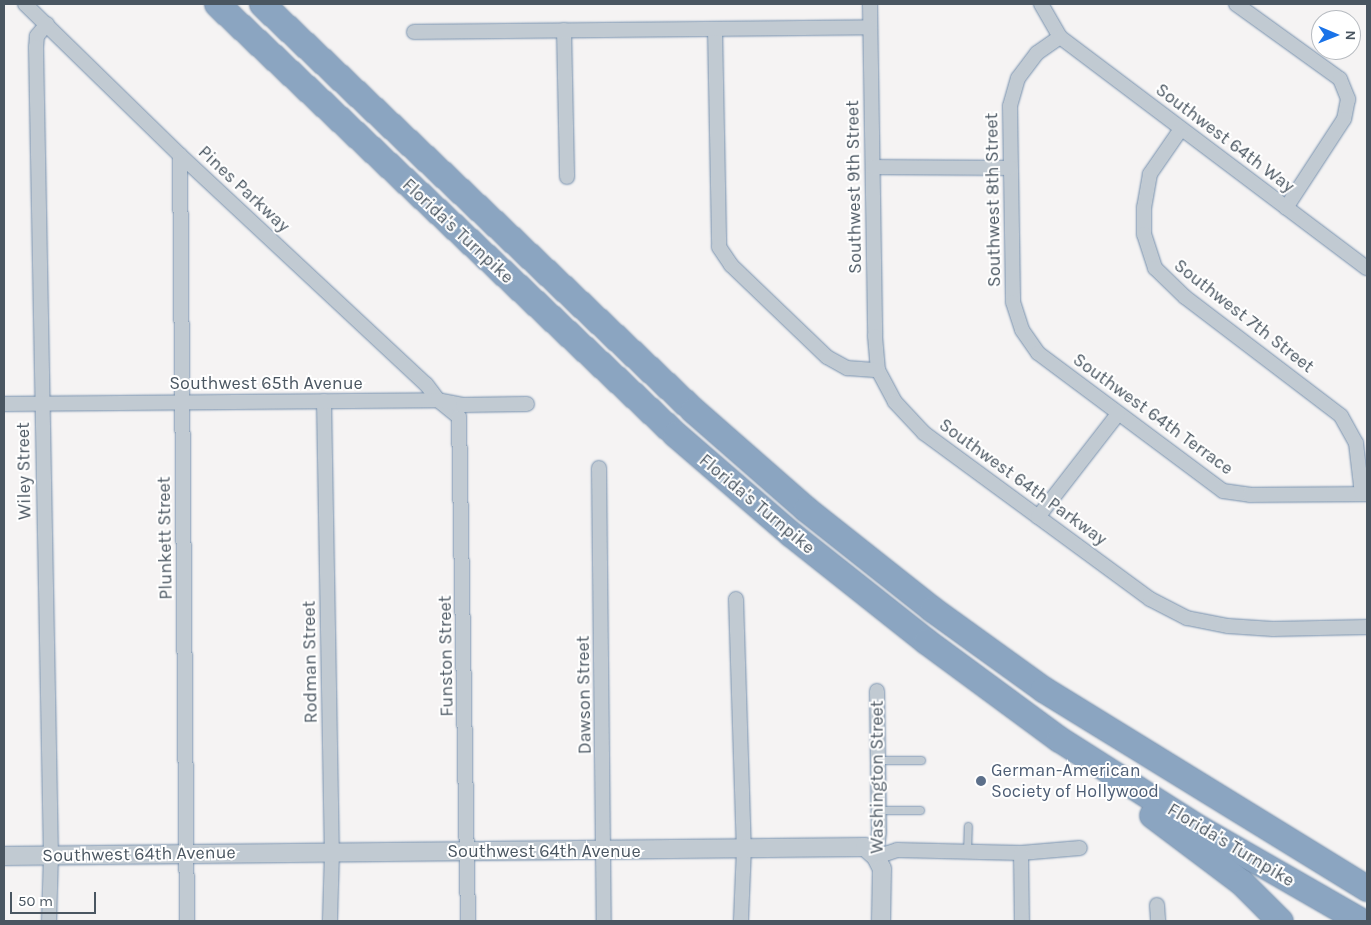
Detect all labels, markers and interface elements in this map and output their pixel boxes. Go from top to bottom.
north arrow [1311,10,1361,60]
text: N [1342,30,1359,40]
street label: Southwest 64th Way [1151,79,1299,197]
street label: Southwest 9th Street [842,100,866,274]
street label: Southwest 8th Street [981,113,1005,287]
street label: Pines Parkway [194,141,294,237]
street label: Florida's Turnpike [398,174,518,288]
street label: Southwest 7th Street [1170,255,1318,377]
street label: Southwest 64th Terrace [1069,349,1237,479]
street label: Southwest 65th Avenue [169,372,363,394]
street label: Southwest 64th Parkway [935,414,1111,550]
street label: Wiley Street [12,422,36,520]
street label: Florida's Turnpike [695,449,819,559]
street label: Plunkett Street [153,476,177,600]
street label: Funston Street [434,595,458,717]
street label: Rodman Street [298,600,322,724]
street label: Dawson Street [572,635,596,755]
street label: Washington Street [866,700,888,854]
place label: German-American Society of Hollywood [991,760,1159,802]
marker: German-American Society of Hollywood [975,775,987,787]
street label: Florida's Turnpike [1164,799,1298,891]
street label: Southwest 64th Avenue [447,840,641,862]
street label: Southwest 64th Avenue [42,842,236,866]
scale bar [12,882,99,914]
text: 50 m [18,892,53,910]

